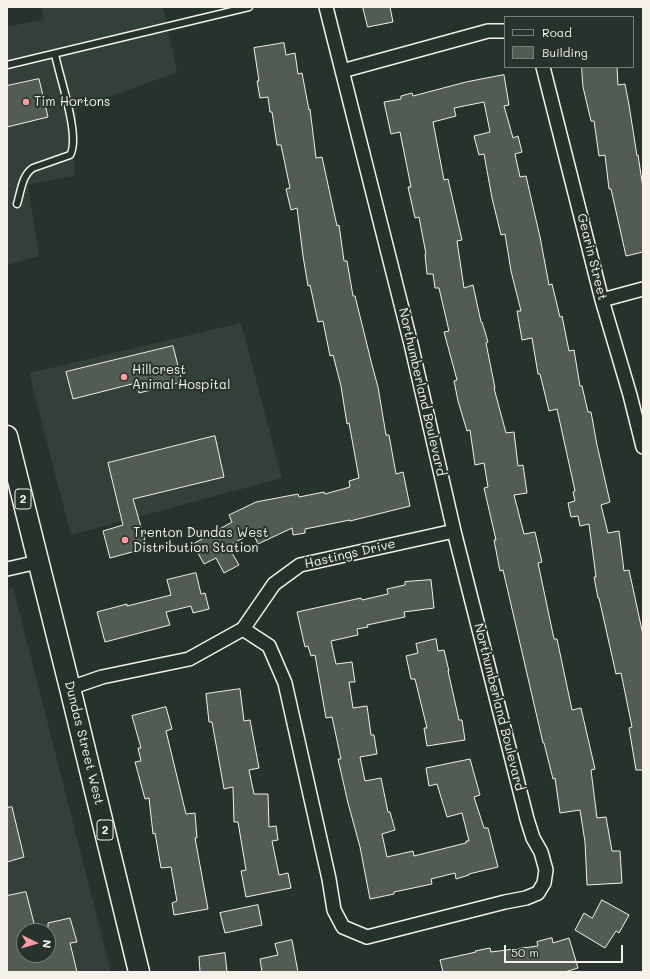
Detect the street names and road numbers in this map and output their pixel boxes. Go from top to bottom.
street label: Gearin Street [574,212,610,302]
street label: Northumberland Boulevard [395,306,449,478]
road number: 2 [15,489,31,509]
street label: Hastings Drive [303,536,397,572]
street label: Northumberland Boulevard [471,622,527,792]
street label: Dundas Street West [61,679,107,807]
road number: 2 [97,820,113,840]

